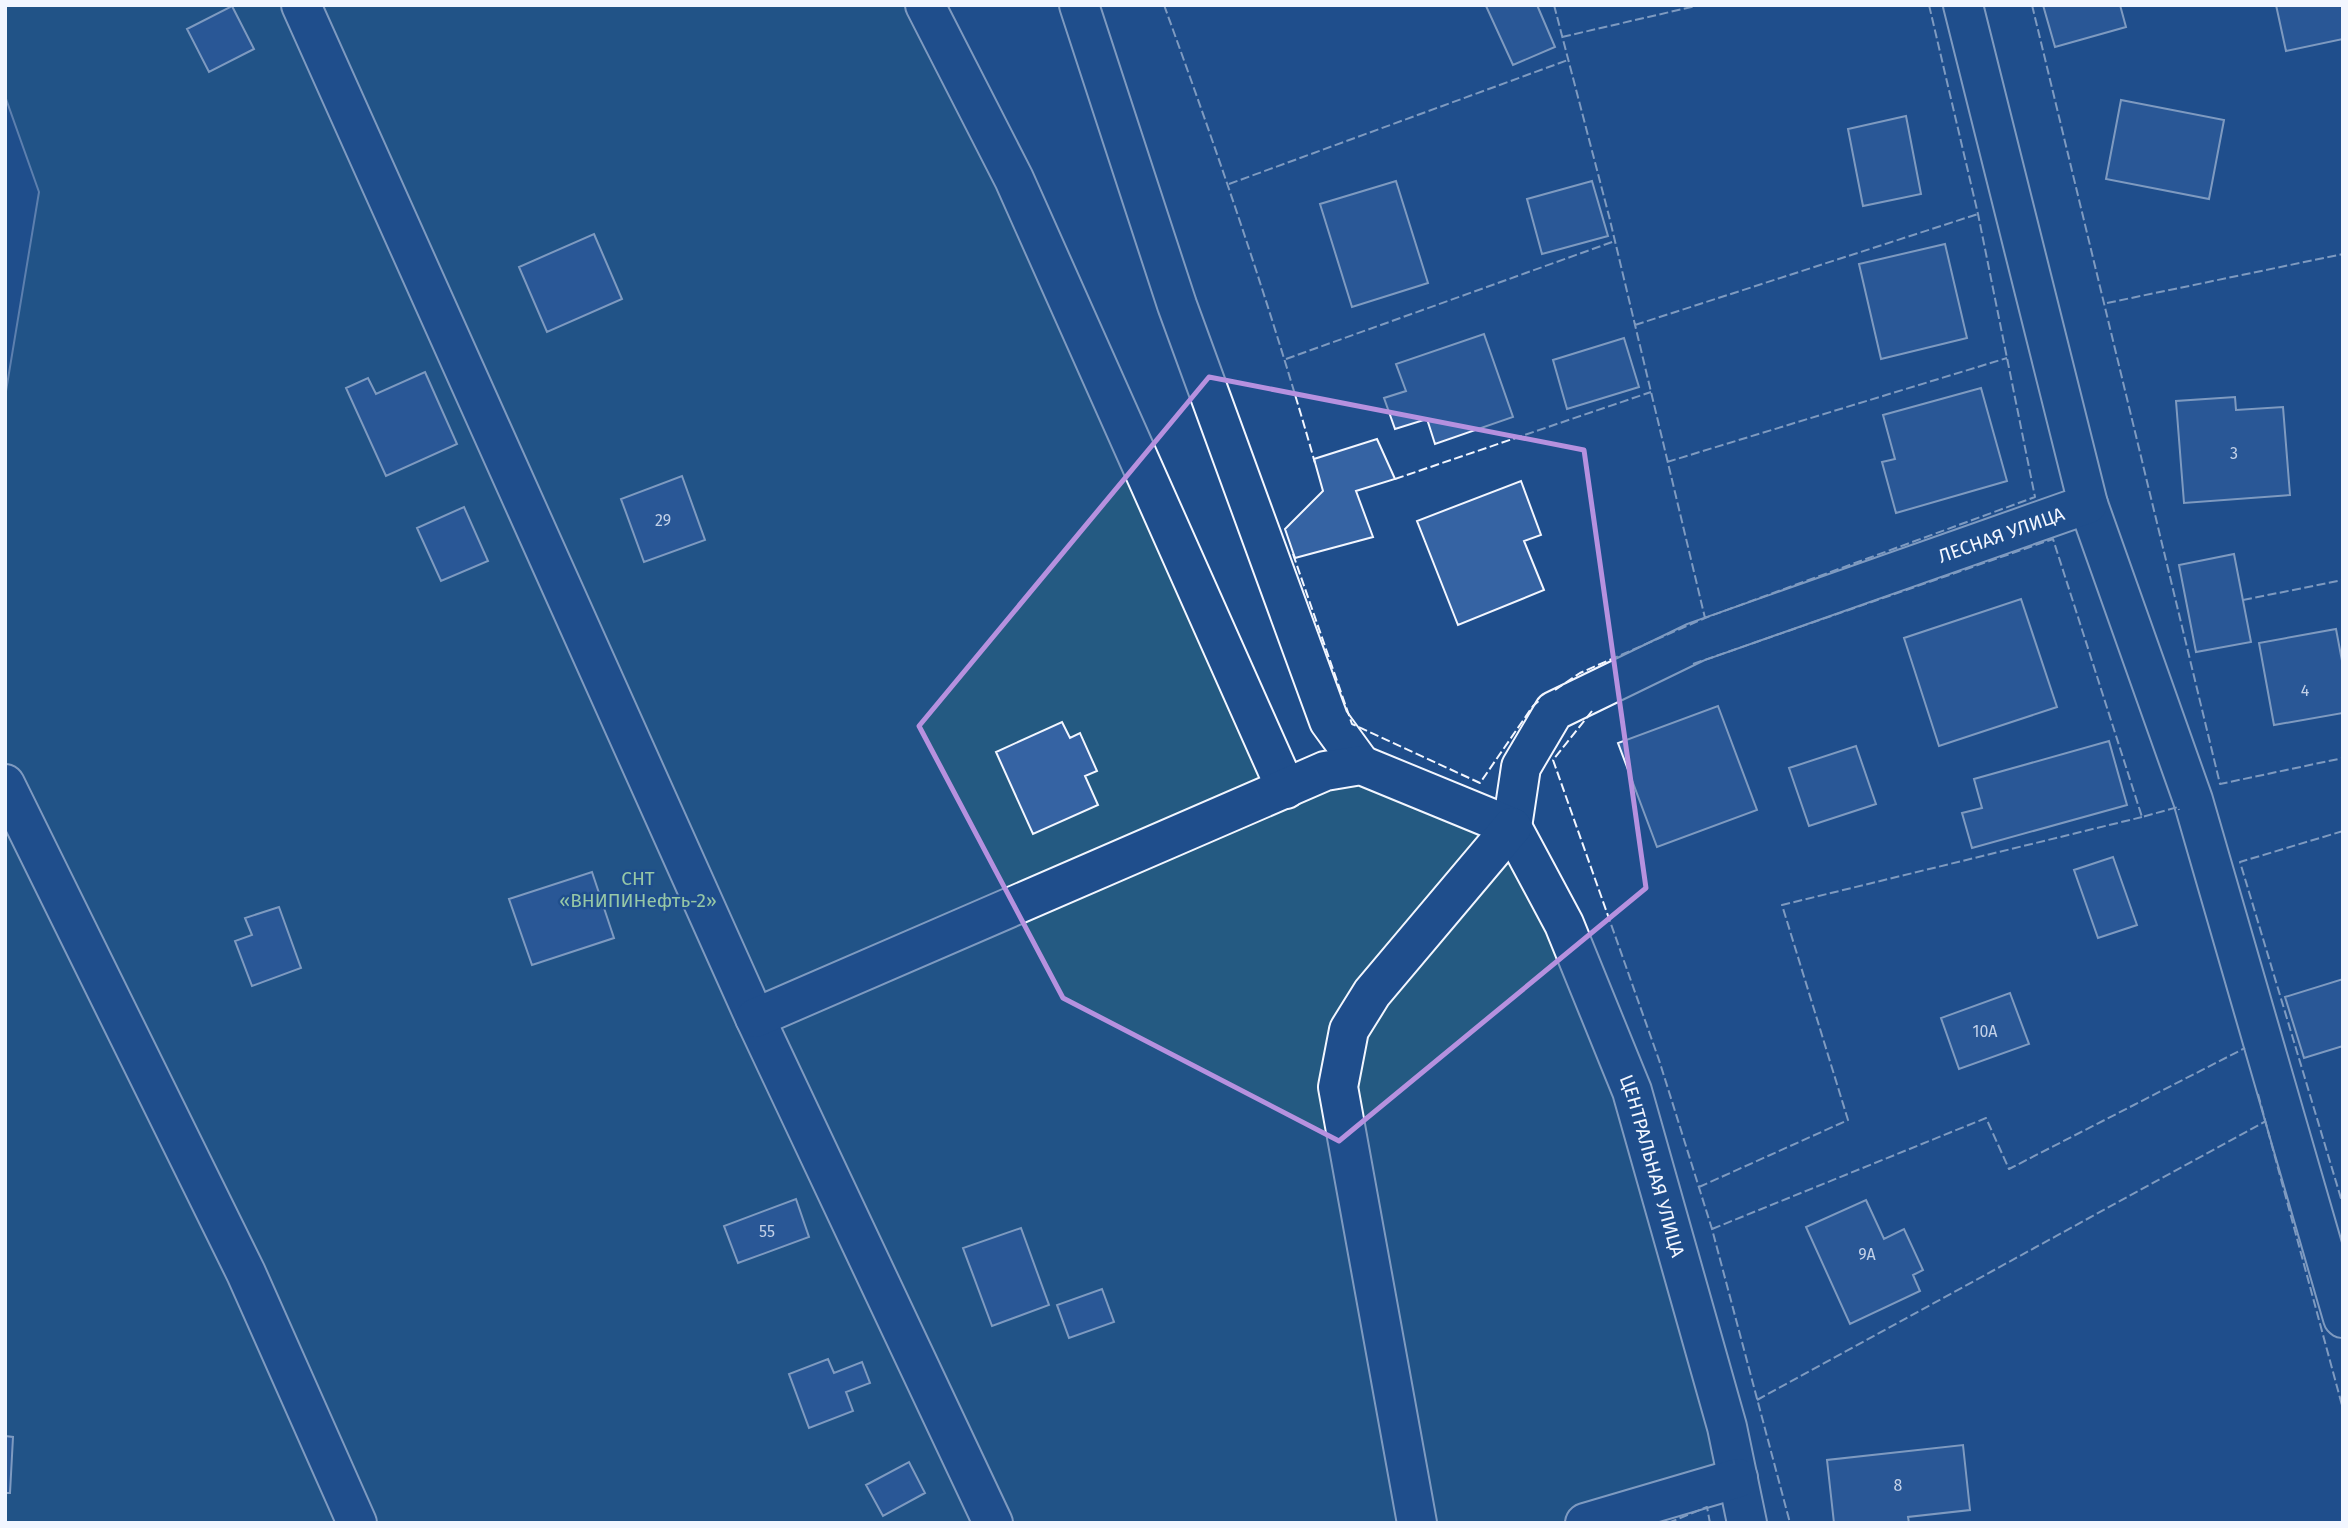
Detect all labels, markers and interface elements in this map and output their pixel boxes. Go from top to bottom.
house number: 3 [2230,444,2238,463]
street label: ЛЕСНАЯ УЛИЦА [1935,502,2067,567]
house number: 29 [655,511,671,530]
house number: 4 [2301,681,2310,700]
park label: СНТ «ВНИПИНефть-2» [559,867,717,912]
house number: 10А [1972,1022,1998,1041]
street label: ЦЕНТРАЛЬНАЯ УЛИЦА [1615,1071,1690,1260]
house number: 55 [759,1222,775,1241]
house number: 9А [1858,1245,1877,1264]
house number: 8 [1894,1476,1903,1495]

